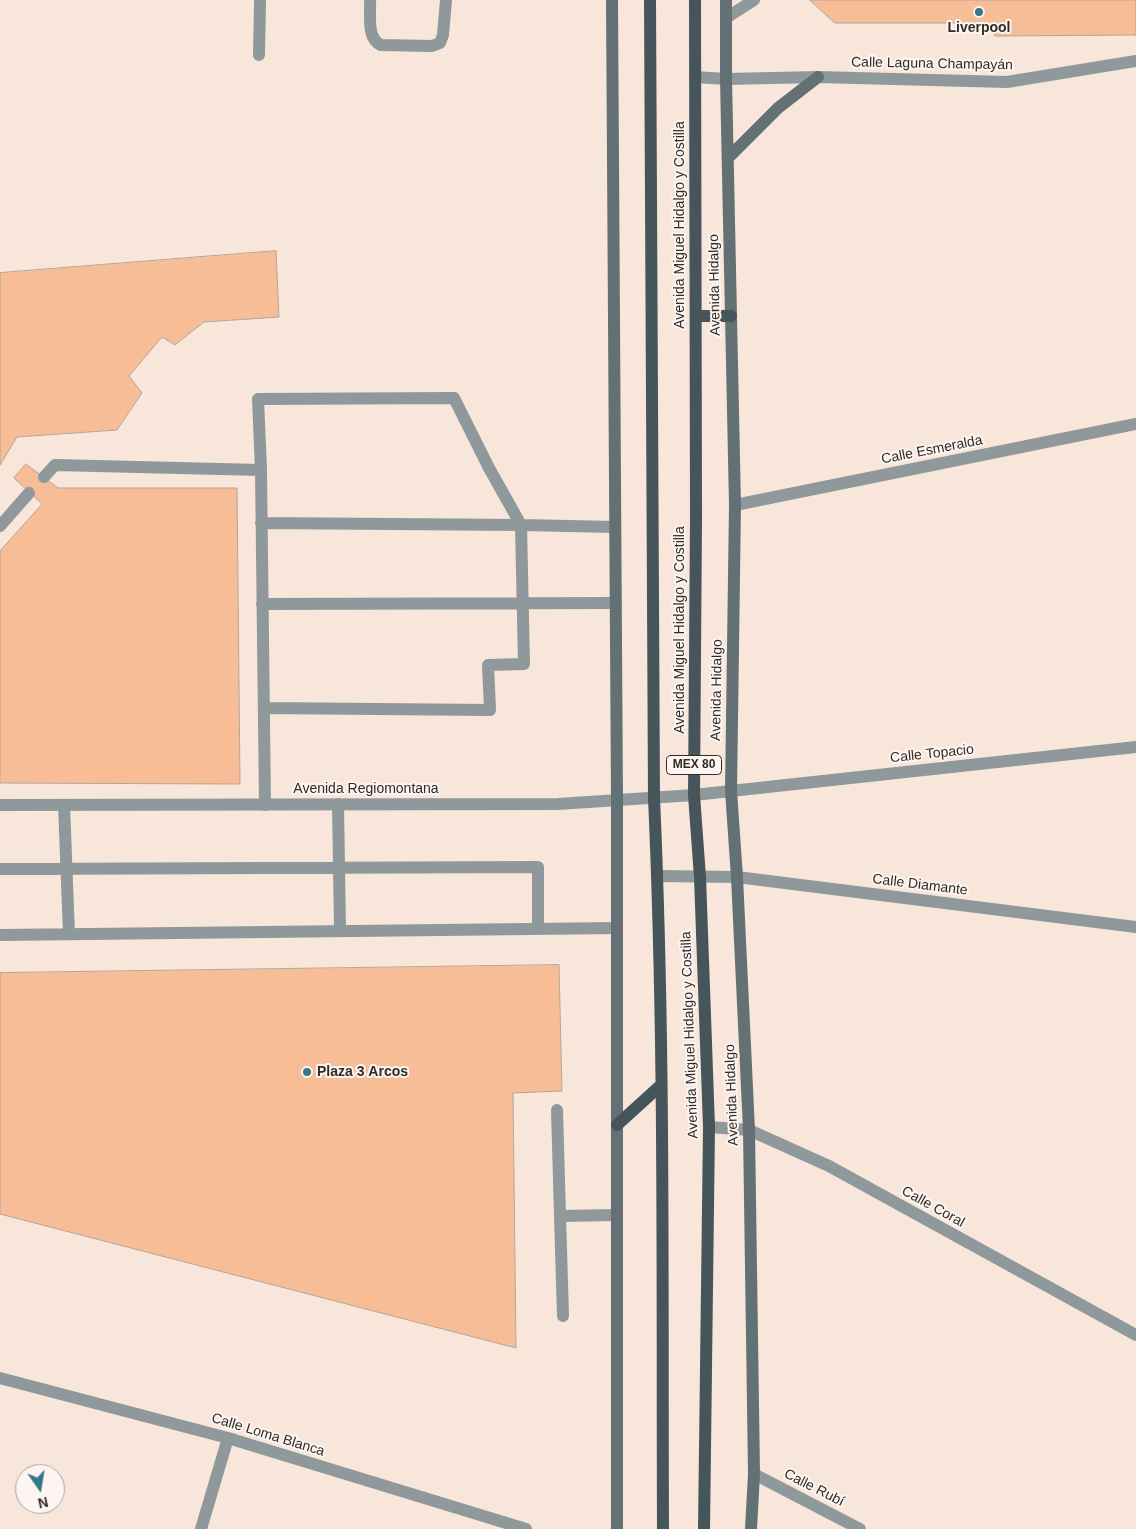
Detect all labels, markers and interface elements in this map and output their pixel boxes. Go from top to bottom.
marker: Liverpool [973,6,985,18]
place label: Liverpool [947,20,1011,36]
street label: Calle Laguna Champayán [851,54,1013,74]
street label: Avenida Miguel Hidalgo y Costilla [672,121,688,329]
street label: Avenida Hidalgo [706,234,724,336]
street label: Calle Esmeralda [880,432,984,468]
street label: Avenida Miguel Hidalgo y Costilla [672,526,688,734]
street label: Avenida Hidalgo [708,639,726,741]
street label: Calle Topacio [889,741,975,767]
road number: MEX 80 [666,756,722,774]
street label: Avenida Regiomontana [293,781,439,797]
street label: Calle Diamante [871,871,969,899]
street label: Avenida Miguel Hidalgo y Costilla [678,931,702,1139]
street label: Avenida Hidalgo [722,1044,742,1146]
place label: Plaza 3 Arcos [317,1064,408,1080]
marker: Plaza 3 Arcos [301,1066,313,1078]
street label: Calle Coral [899,1183,967,1231]
street label: Calle Loma Blanca [209,1410,327,1460]
north arrow [15,1464,65,1514]
street label: Calle Rubí [781,1466,847,1510]
text: N [36,1494,50,1512]

